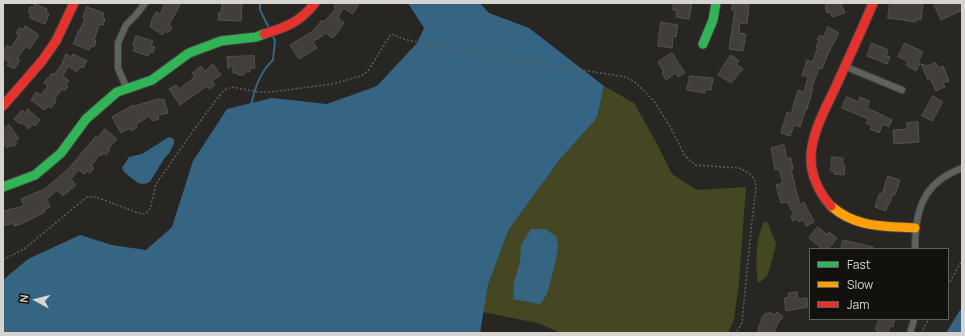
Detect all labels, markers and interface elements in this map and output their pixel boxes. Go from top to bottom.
legend [809,248,949,320]
text: Fast [847,256,871,273]
text: Slow [847,276,873,293]
north arrow [16,280,56,320]
text: N [16,294,32,303]
text: Jam [847,296,869,313]

